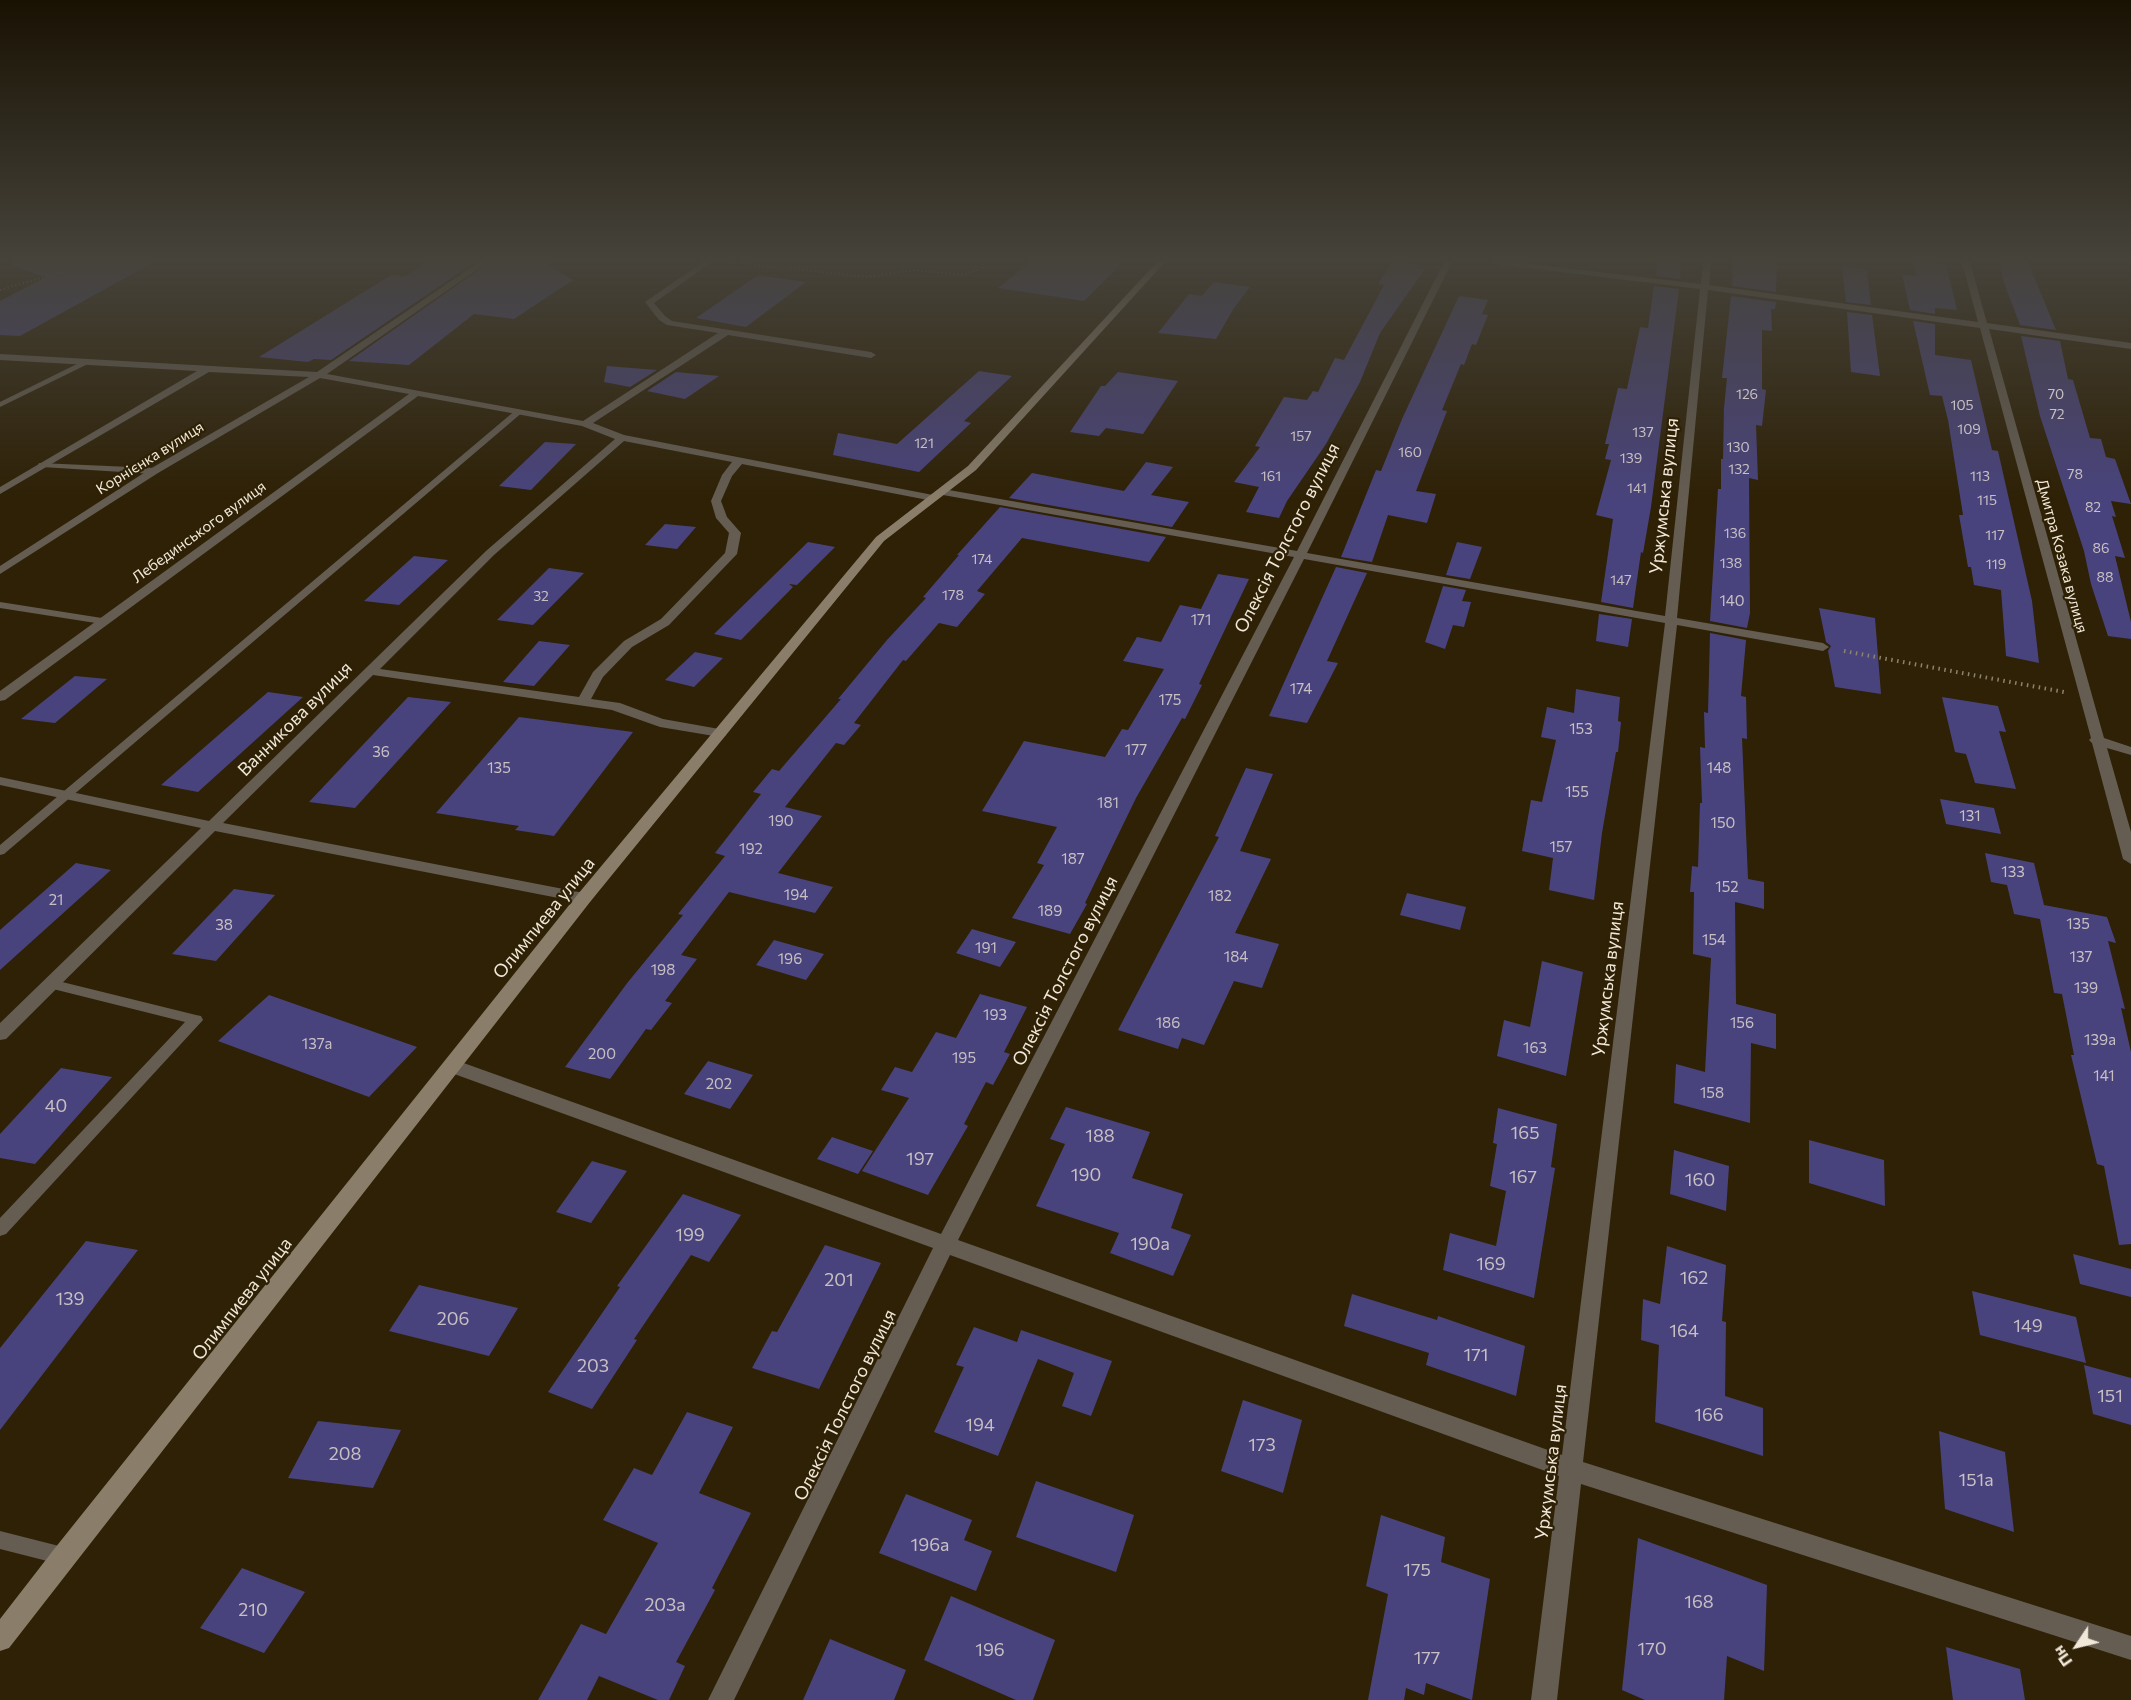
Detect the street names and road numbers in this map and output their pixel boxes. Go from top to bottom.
street label: Уржумська вулиця [1645,417,1683,575]
street label: Корнієнка вулиця [93,418,207,498]
street label: Олексія Толстого вулиця [1230,440,1344,636]
street label: Лебединського вулиця [128,477,270,587]
street label: Дмитра Козака вулиця [2033,477,2091,635]
street label: Ванникова вулиця [233,657,357,781]
street label: Олимпиева улица [489,853,599,983]
street label: Олексія Толстого вулиця [1008,873,1122,1069]
street label: Уржумська вулиця [1588,900,1628,1058]
street label: Олимпиева улица [187,1233,297,1365]
street label: Олексія Толстого вулиця [789,1306,901,1504]
street label: Уржумська вулиця [1531,1383,1571,1541]

